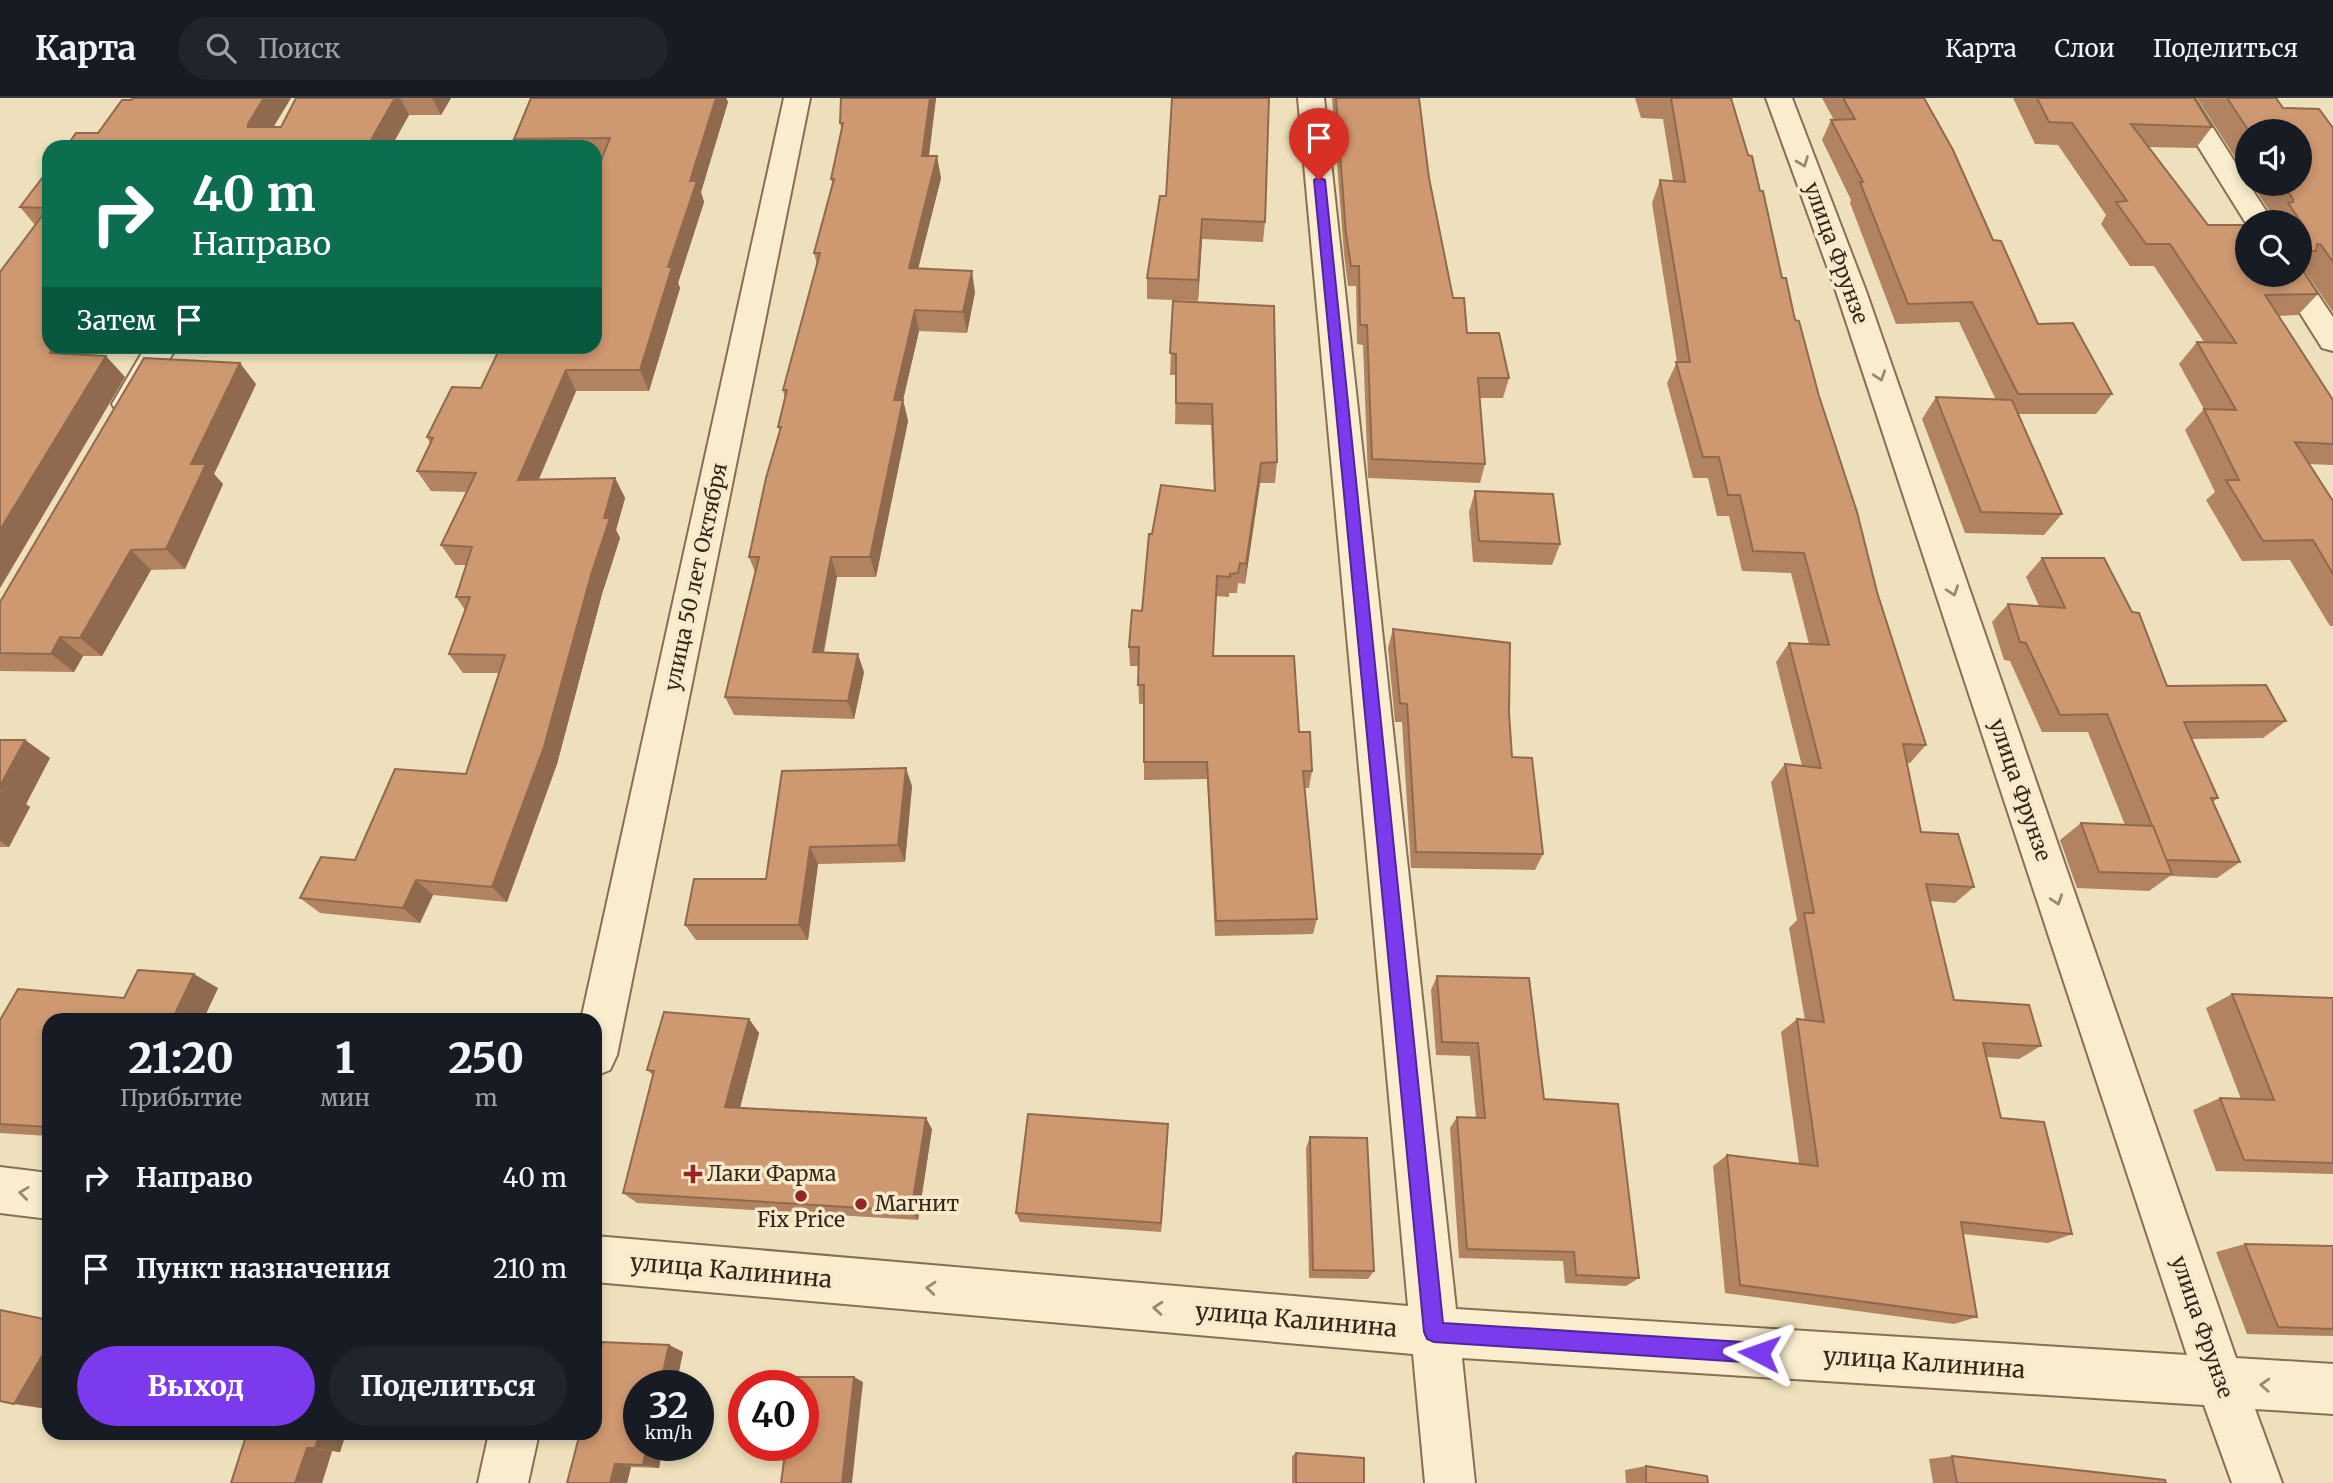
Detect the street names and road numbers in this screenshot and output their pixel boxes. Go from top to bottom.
street label: улица Фрунзе [1798,178,1875,327]
street label: улица 50 лет Октября [658,460,733,693]
street label: улица Фрунзе [1983,715,2057,865]
street label: улица Калинина [629,1246,833,1295]
street label: улица Фрунзе [2165,1252,2239,1402]
street label: улица Калинина [1194,1295,1398,1344]
street label: улица Калинина [1822,1340,2026,1385]

